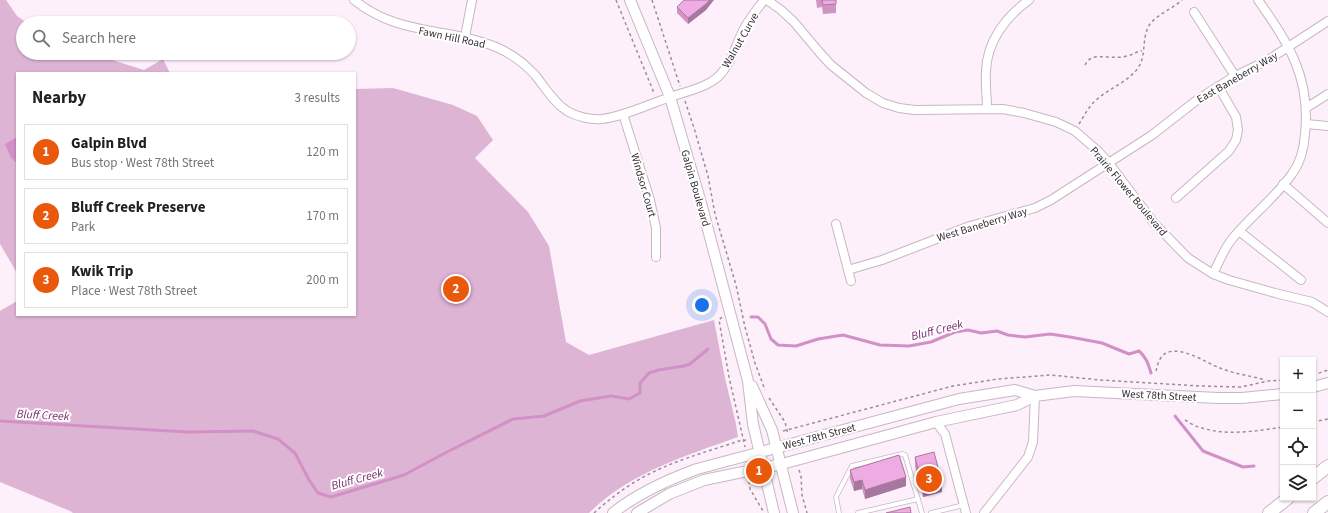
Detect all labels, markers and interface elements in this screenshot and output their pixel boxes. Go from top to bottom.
street label: Walnut Curve [719,9,763,71]
search box [16,16,356,60]
street label: Fawn Hill Road [417,23,487,52]
icon: search [30,27,52,49]
text: Search here [62,28,136,49]
street label: East Baneberry Way [1194,48,1280,107]
text: Nearby [32,86,86,110]
text: 3 results [295,89,340,107]
text: Galpin Blvd [71,133,147,154]
text: 1 [43,143,49,161]
text: 120 m [306,143,339,161]
street label: Prairie Flower Boulevard [1087,143,1171,239]
street label: Galpin Boulevard [677,148,714,228]
street label: Windsor Court [627,151,660,219]
text: Bus stop · West 78th Street [71,154,214,172]
text: Bluff Creek Preserve [71,197,206,218]
street label: West Baneberry Way [935,204,1029,245]
text: 2 [43,207,49,225]
text: 170 m [306,207,339,225]
text: Park [71,218,95,236]
text: Kwik Trip [71,261,133,282]
text: 3 [43,271,49,289]
text: 200 m [306,271,339,289]
pin: 2 [443,274,469,304]
text: Place · West 78th Street [71,282,197,300]
your location [692,295,712,315]
water label: Bluff Creek [909,316,965,345]
map controls [1280,357,1316,501]
button: + [1280,357,1316,393]
street label: West 78th Street [1121,386,1197,405]
button: − [1280,393,1316,429]
water label: Bluff Creek [16,406,70,425]
street label: West 78th Street [781,419,857,453]
button: locate [1280,429,1316,465]
pin: 1 [746,456,772,486]
water label: Bluff Creek [329,464,385,495]
pin: 3 [916,464,942,494]
button: layers [1280,465,1316,501]

